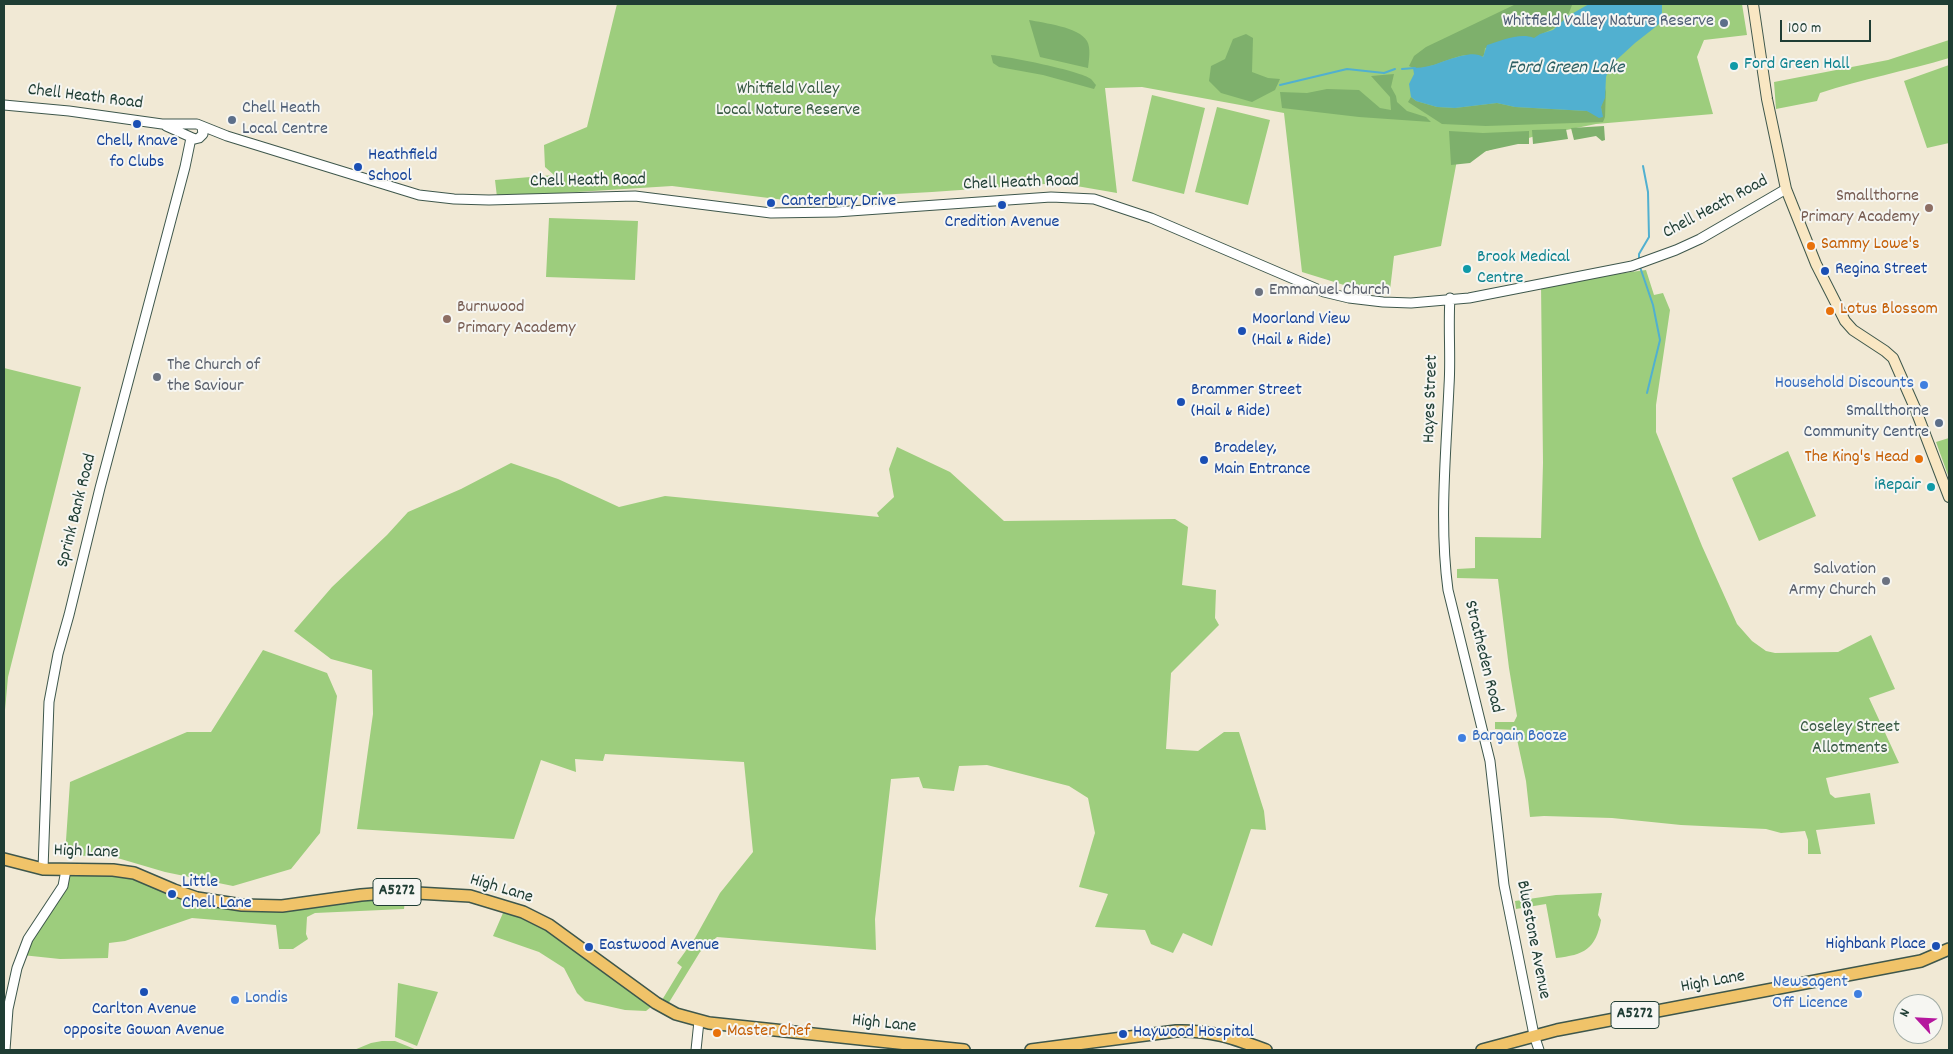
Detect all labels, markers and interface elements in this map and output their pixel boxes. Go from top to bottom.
scale bar [1783,10,1874,42]
place label: Whitfield Valley Nature Reserve [1503,12,1714,34]
marker: Whitfield Valley Nature Reserve [1718,17,1730,29]
text: 100 m [1788,18,1821,40]
place label: Ford Green Hall [1744,55,1850,77]
water label: Ford Green Lake [1508,58,1624,80]
marker: Ford Green Hall [1728,60,1740,72]
street label: Chell Heath Road [26,80,144,116]
park label: Whitfield Valley Local Nature Reserve [716,80,860,122]
place label: Chell Heath Local Centre [242,99,328,142]
marker: Chell Heath Local Centre [226,114,238,126]
marker: Chell, Knave fo Clubs [131,118,143,130]
place label: Chell, Knave fo Clubs [96,132,178,174]
place label: Heathfield School [368,146,437,188]
marker: Heathfield School [352,161,364,173]
street label: Chell Heath Road [530,170,646,194]
street label: Chell Heath Road [963,171,1079,197]
street label: Chell Heath Road [1660,171,1772,245]
place label: Smallthorne Primary Academy [1800,187,1919,230]
place label: Canterbury Drive [781,192,896,214]
marker: Canterbury Drive [765,197,777,209]
marker: Credition Avenue [996,199,1008,211]
marker: Smallthorne Primary Academy [1923,202,1935,214]
place label: Credition Avenue [945,213,1059,235]
place label: Sammy Lowe's [1821,235,1920,257]
marker: Sammy Lowe's [1805,240,1817,252]
place label: Brook Medical Centre [1477,248,1570,290]
place label: Regina Street [1835,260,1927,282]
marker: Brook Medical Centre [1461,263,1473,275]
marker: Regina Street [1819,265,1831,277]
place label: Emmanuel Church [1269,281,1390,303]
marker: Emmanuel Church [1253,286,1265,298]
place label: Burnwood Primary Academy [457,298,576,340]
place label: Lotus Blossom [1840,300,1938,322]
marker: Lotus Blossom [1824,305,1836,317]
place label: Moorland View (Hail & Ride) [1252,310,1350,352]
marker: Burnwood Primary Academy [441,313,453,325]
marker: Moorland View (Hail & Ride) [1236,325,1248,337]
street label: Hayes Street [1420,354,1444,444]
place label: The Church of the Saviour [167,356,260,398]
marker: The Church of the Saviour [151,371,163,383]
place label: Household Discounts [1775,374,1914,396]
marker: Household Discounts [1918,379,1930,391]
place label: Brammer Street (Hail & Ride) [1191,381,1302,424]
marker: Brammer Street (Hail & Ride) [1175,396,1187,408]
place label: Smallthorne Community Centre [1804,402,1929,444]
marker: Smallthorne Community Centre [1933,417,1945,429]
place label: Bradeley, Main Entrance [1214,439,1310,482]
place label: The King's Head [1804,448,1909,470]
street label: Sprink Bank Road [53,452,103,570]
marker: The King's Head [1913,453,1925,465]
marker: Bradeley, Main Entrance [1198,454,1210,466]
place label: iRepair [1874,476,1921,498]
marker: iRepair [1925,481,1937,493]
place label: Salvation Army Church [1789,560,1876,602]
marker: Salvation Army Church [1880,575,1892,587]
street label: Stratheden Road [1458,599,1506,715]
park label: Coseley Street Allotments [1800,718,1900,761]
place label: Bargain Booze [1472,727,1567,749]
marker: Bargain Booze [1456,732,1468,744]
street label: High Lane [53,841,119,865]
street label: High Lane [467,870,535,910]
place label: Little Chell Lane [182,873,252,916]
road number: A5272 [373,879,421,906]
street label: Bluestone Avenue [1510,879,1554,1001]
marker: Little Chell Lane [166,888,178,900]
place label: Highbank Place [1825,935,1926,957]
place label: Eastwood Avenue [599,936,719,958]
marker: Highbank Place [1930,940,1942,952]
marker: Eastwood Avenue [583,941,595,953]
street label: High Lane [1679,967,1747,999]
place label: Newsagent Off Licence [1772,973,1848,1016]
marker: Carlton Avenue opposite Gowan Avenue [138,986,150,998]
marker: Newsagent Off Licence [1852,988,1864,1000]
place label: Londis [245,989,288,1011]
marker: Londis [229,994,241,1006]
north arrow [1893,994,1943,1044]
place label: Carlton Avenue opposite Gowan Avenue [64,1000,224,1042]
road number: A5272 [1611,1002,1659,1028]
text: N [1895,1006,1916,1020]
street label: High Lane [851,1011,917,1039]
place label: Master Chef [727,1022,810,1044]
place label: Haywood Hospital [1133,1023,1254,1045]
marker: Master Chef [711,1027,723,1039]
marker: Haywood Hospital [1117,1028,1129,1040]

